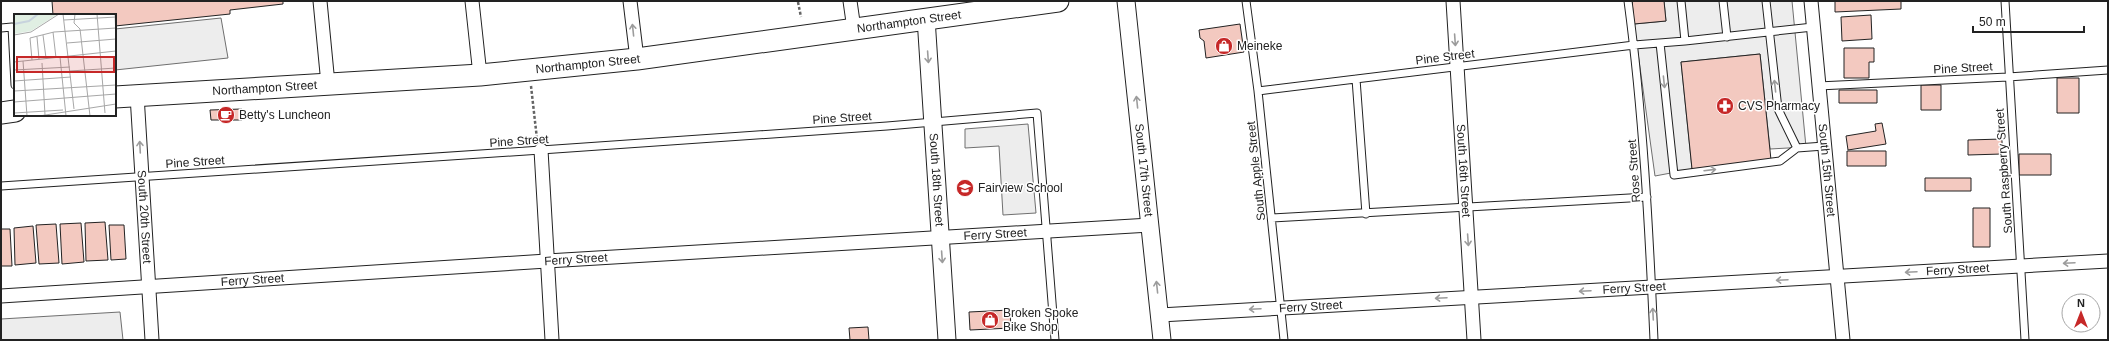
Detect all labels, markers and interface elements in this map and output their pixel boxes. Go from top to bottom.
street label: Northampton Street [856,7,963,36]
scale bar [1973,8,2084,34]
inset map [14,14,116,116]
text: 50 m [1979,15,2006,29]
one-way arrow [629,24,637,37]
one-way arrow [1451,33,1459,46]
shop icon: Meineke [1214,36,1234,56]
place label: Meineke [1237,39,1283,53]
street label: Pine Street [1415,46,1476,68]
one-way arrow [925,50,932,63]
street label: Northampton Street [535,52,642,76]
street label: Pine Street [1933,59,1994,77]
one-way arrow [1660,75,1668,88]
street label: Northampton Street [212,78,318,98]
one-way arrow [1771,80,1779,93]
one-way arrow [1133,96,1140,109]
pharmacy icon: CVS Pharmacy [1715,96,1735,116]
place label: CVS Pharmacy [1738,99,1820,113]
cafe icon: Betty's Luncheon [216,105,236,125]
street label: South Raspberry Street [1993,107,2015,234]
place label: Betty's Luncheon [239,108,331,122]
street label: Pine Street [812,109,873,127]
street label: South Apple Street [1244,120,1268,221]
street label: South 17th Street [1132,123,1156,218]
street label: South 15th Street [1816,123,1838,218]
street label: South 16th Street [1454,124,1473,218]
street label: Pine Street [489,132,550,150]
street label: South 18th Street [927,133,947,227]
street label: Rose Street [1625,138,1643,203]
one-way arrow [136,141,143,154]
street label: Pine Street [165,153,226,171]
one-way arrow [1703,166,1716,174]
street label: South 20th Street [135,170,154,265]
school or university icon: Fairview School [955,178,975,198]
place label: Fairview School [978,181,1063,195]
street label: Ferry Street [963,225,1028,243]
one-way arrow [1464,233,1471,246]
street label: Ferry Street [544,250,609,268]
one-way arrow [938,250,945,263]
one-way arrow [2063,260,2076,267]
street label: Ferry Street [1926,261,1990,278]
one-way arrow [1905,269,1918,276]
street label: Ferry Street [220,271,285,289]
one-way arrow [1776,276,1789,283]
street label: Ferry Street [1602,279,1667,297]
one-way arrow [1153,281,1160,294]
one-way arrow [1579,287,1592,294]
north arrow [2061,293,2101,333]
one-way arrow [1435,295,1448,302]
text: N [2077,297,2085,309]
street label: Ferry Street [1279,298,1343,315]
place label: Broken Spoke Bike Shop [1003,306,1079,334]
one-way arrow [1249,306,1262,313]
one-way arrow [1649,308,1657,321]
shop icon: Broken Spoke Bike Shop [980,310,1000,330]

